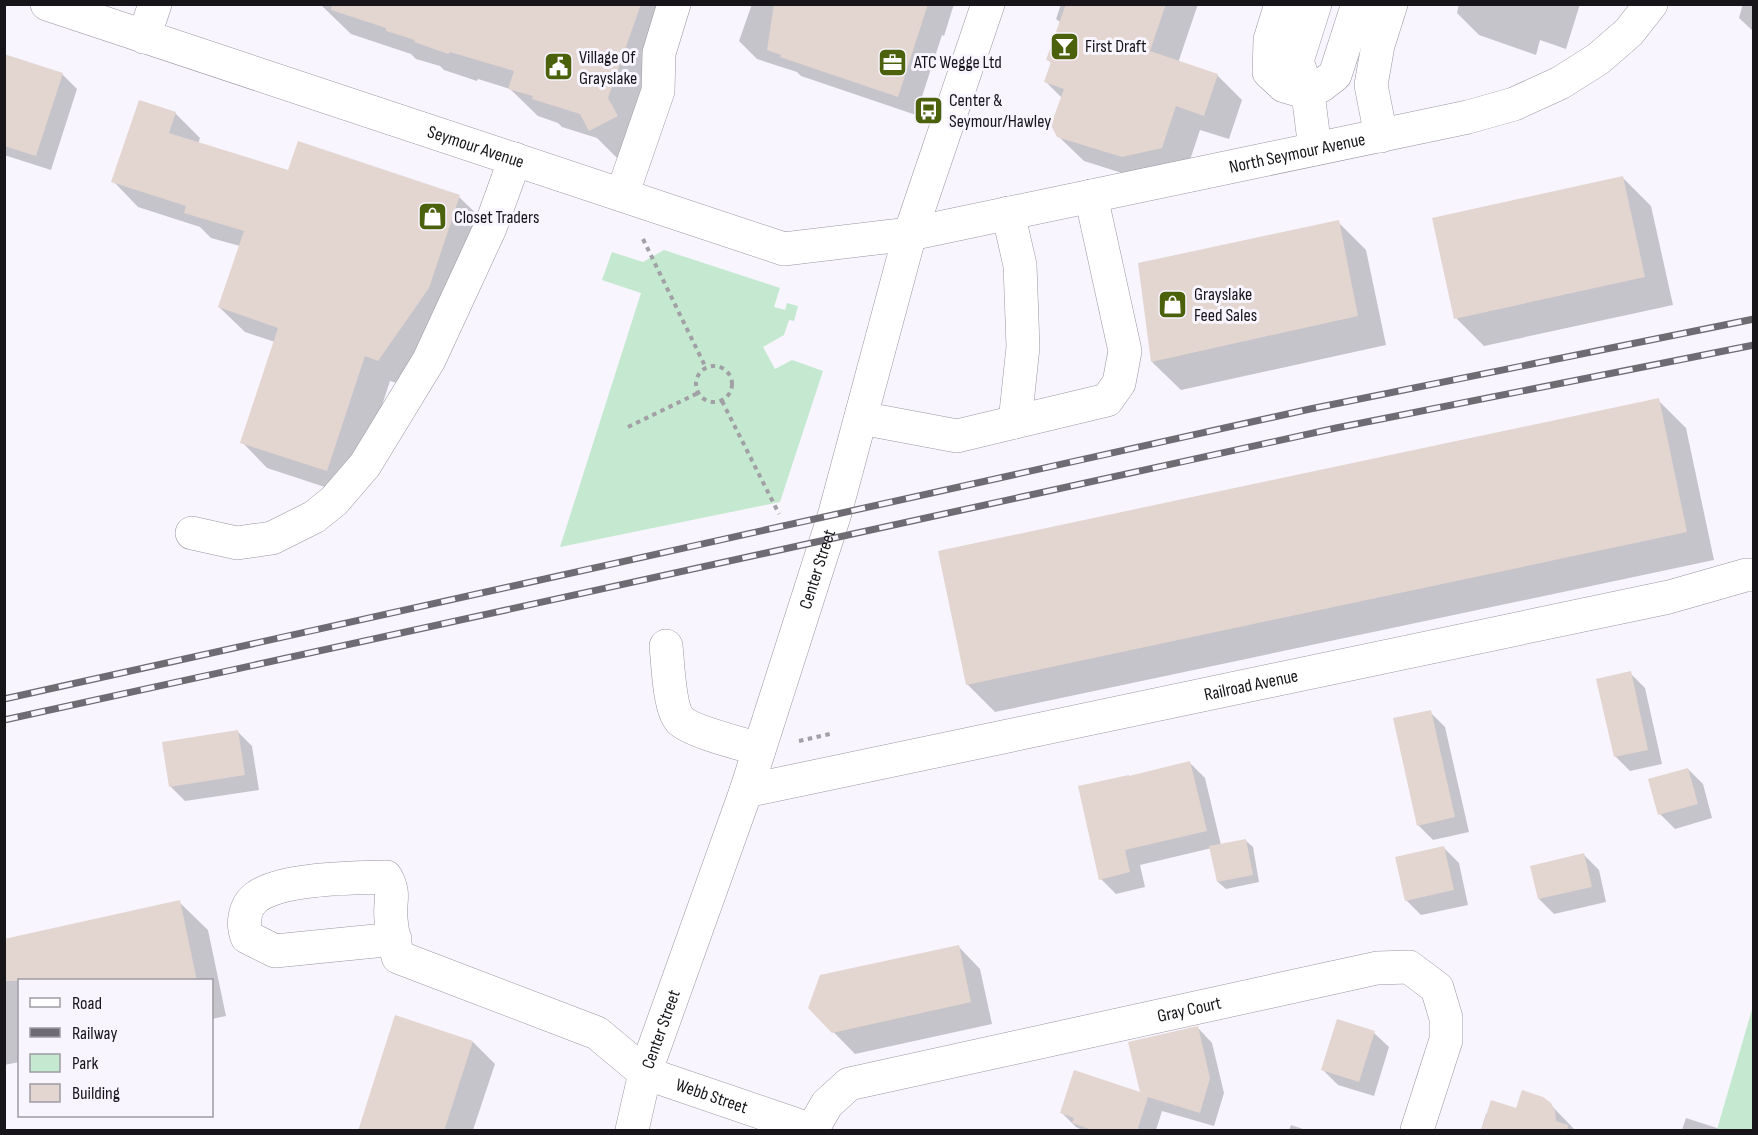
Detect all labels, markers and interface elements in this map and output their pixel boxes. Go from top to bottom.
bar icon: First Draft [1048,30,1080,62]
place label: First Draft [1085,36,1147,57]
office icon: ATC Wegge Ltd [877,46,909,78]
place label: Village Of Grayslake [579,47,637,89]
public building icon: Village Of Grayslake [542,51,574,83]
place label: ATC Wegge Ltd [913,52,1002,73]
place label: Center & Seymour/Hawley [949,90,1051,132]
bus stop icon: Center & Seymour/Hawley [912,94,944,126]
street label: Seymour Avenue [425,121,527,173]
street label: North Seymour Avenue [1227,129,1367,178]
shop icon: Closet Traders [417,201,449,233]
place label: Closet Traders [454,207,539,228]
place label: Grayslake Feed Sales [1194,284,1257,326]
shop icon: Grayslake Feed Sales [1157,288,1189,320]
street label: Center Street [795,526,840,612]
street label: Railroad Avenue [1202,665,1300,705]
legend [18,979,213,1117]
street label: Center Street [637,987,685,1072]
street label: Gray Court [1155,992,1224,1027]
text: Road [72,993,102,1014]
text: Railway [72,1023,117,1044]
text: Park [72,1053,98,1074]
street label: Webb Street [673,1074,751,1118]
text: Building [72,1083,120,1104]

